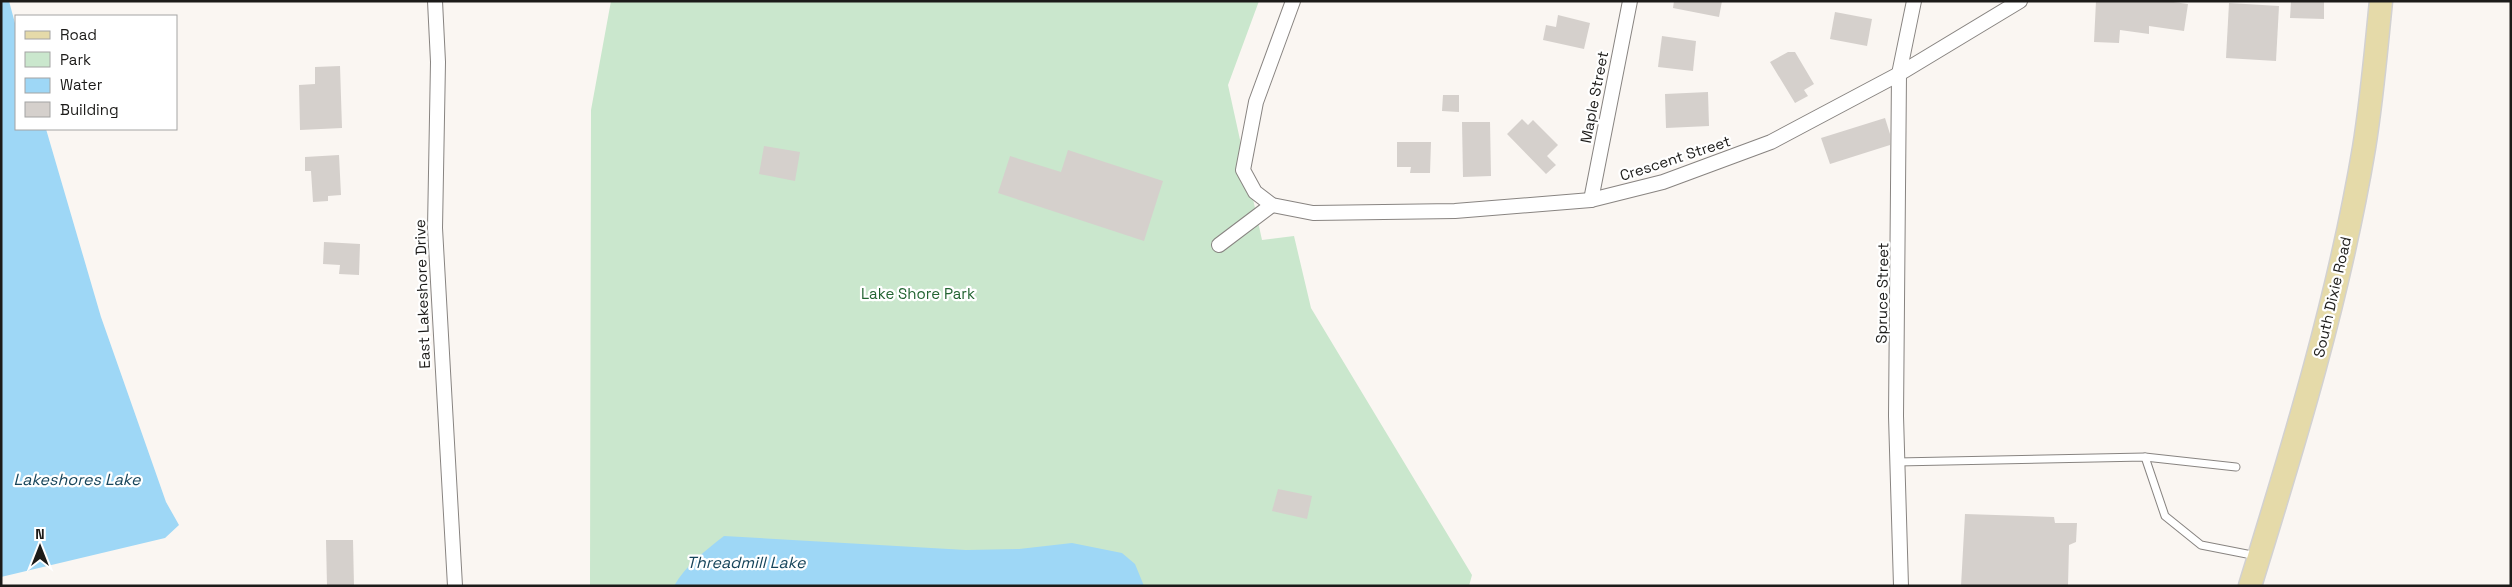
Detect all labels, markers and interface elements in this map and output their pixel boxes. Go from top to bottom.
legend [15,15,178,130]
text: Road [60,25,97,44]
street label: Maple Street [1576,49,1612,145]
text: Park [60,50,91,69]
text: Water [60,75,103,94]
text: Building [60,100,119,119]
street label: Crescent Street [1617,131,1733,185]
street label: East Lakeshore Drive [410,219,434,369]
street label: South Dixie Road [2309,235,2355,359]
street label: Spruce Street [1872,242,1892,344]
park label: Lake Shore Park [861,284,975,303]
water label: Lakeshores Lake [13,469,141,490]
north arrow [15,522,65,572]
text: N [35,525,45,543]
water label: Threadmill Lake [687,552,806,573]

